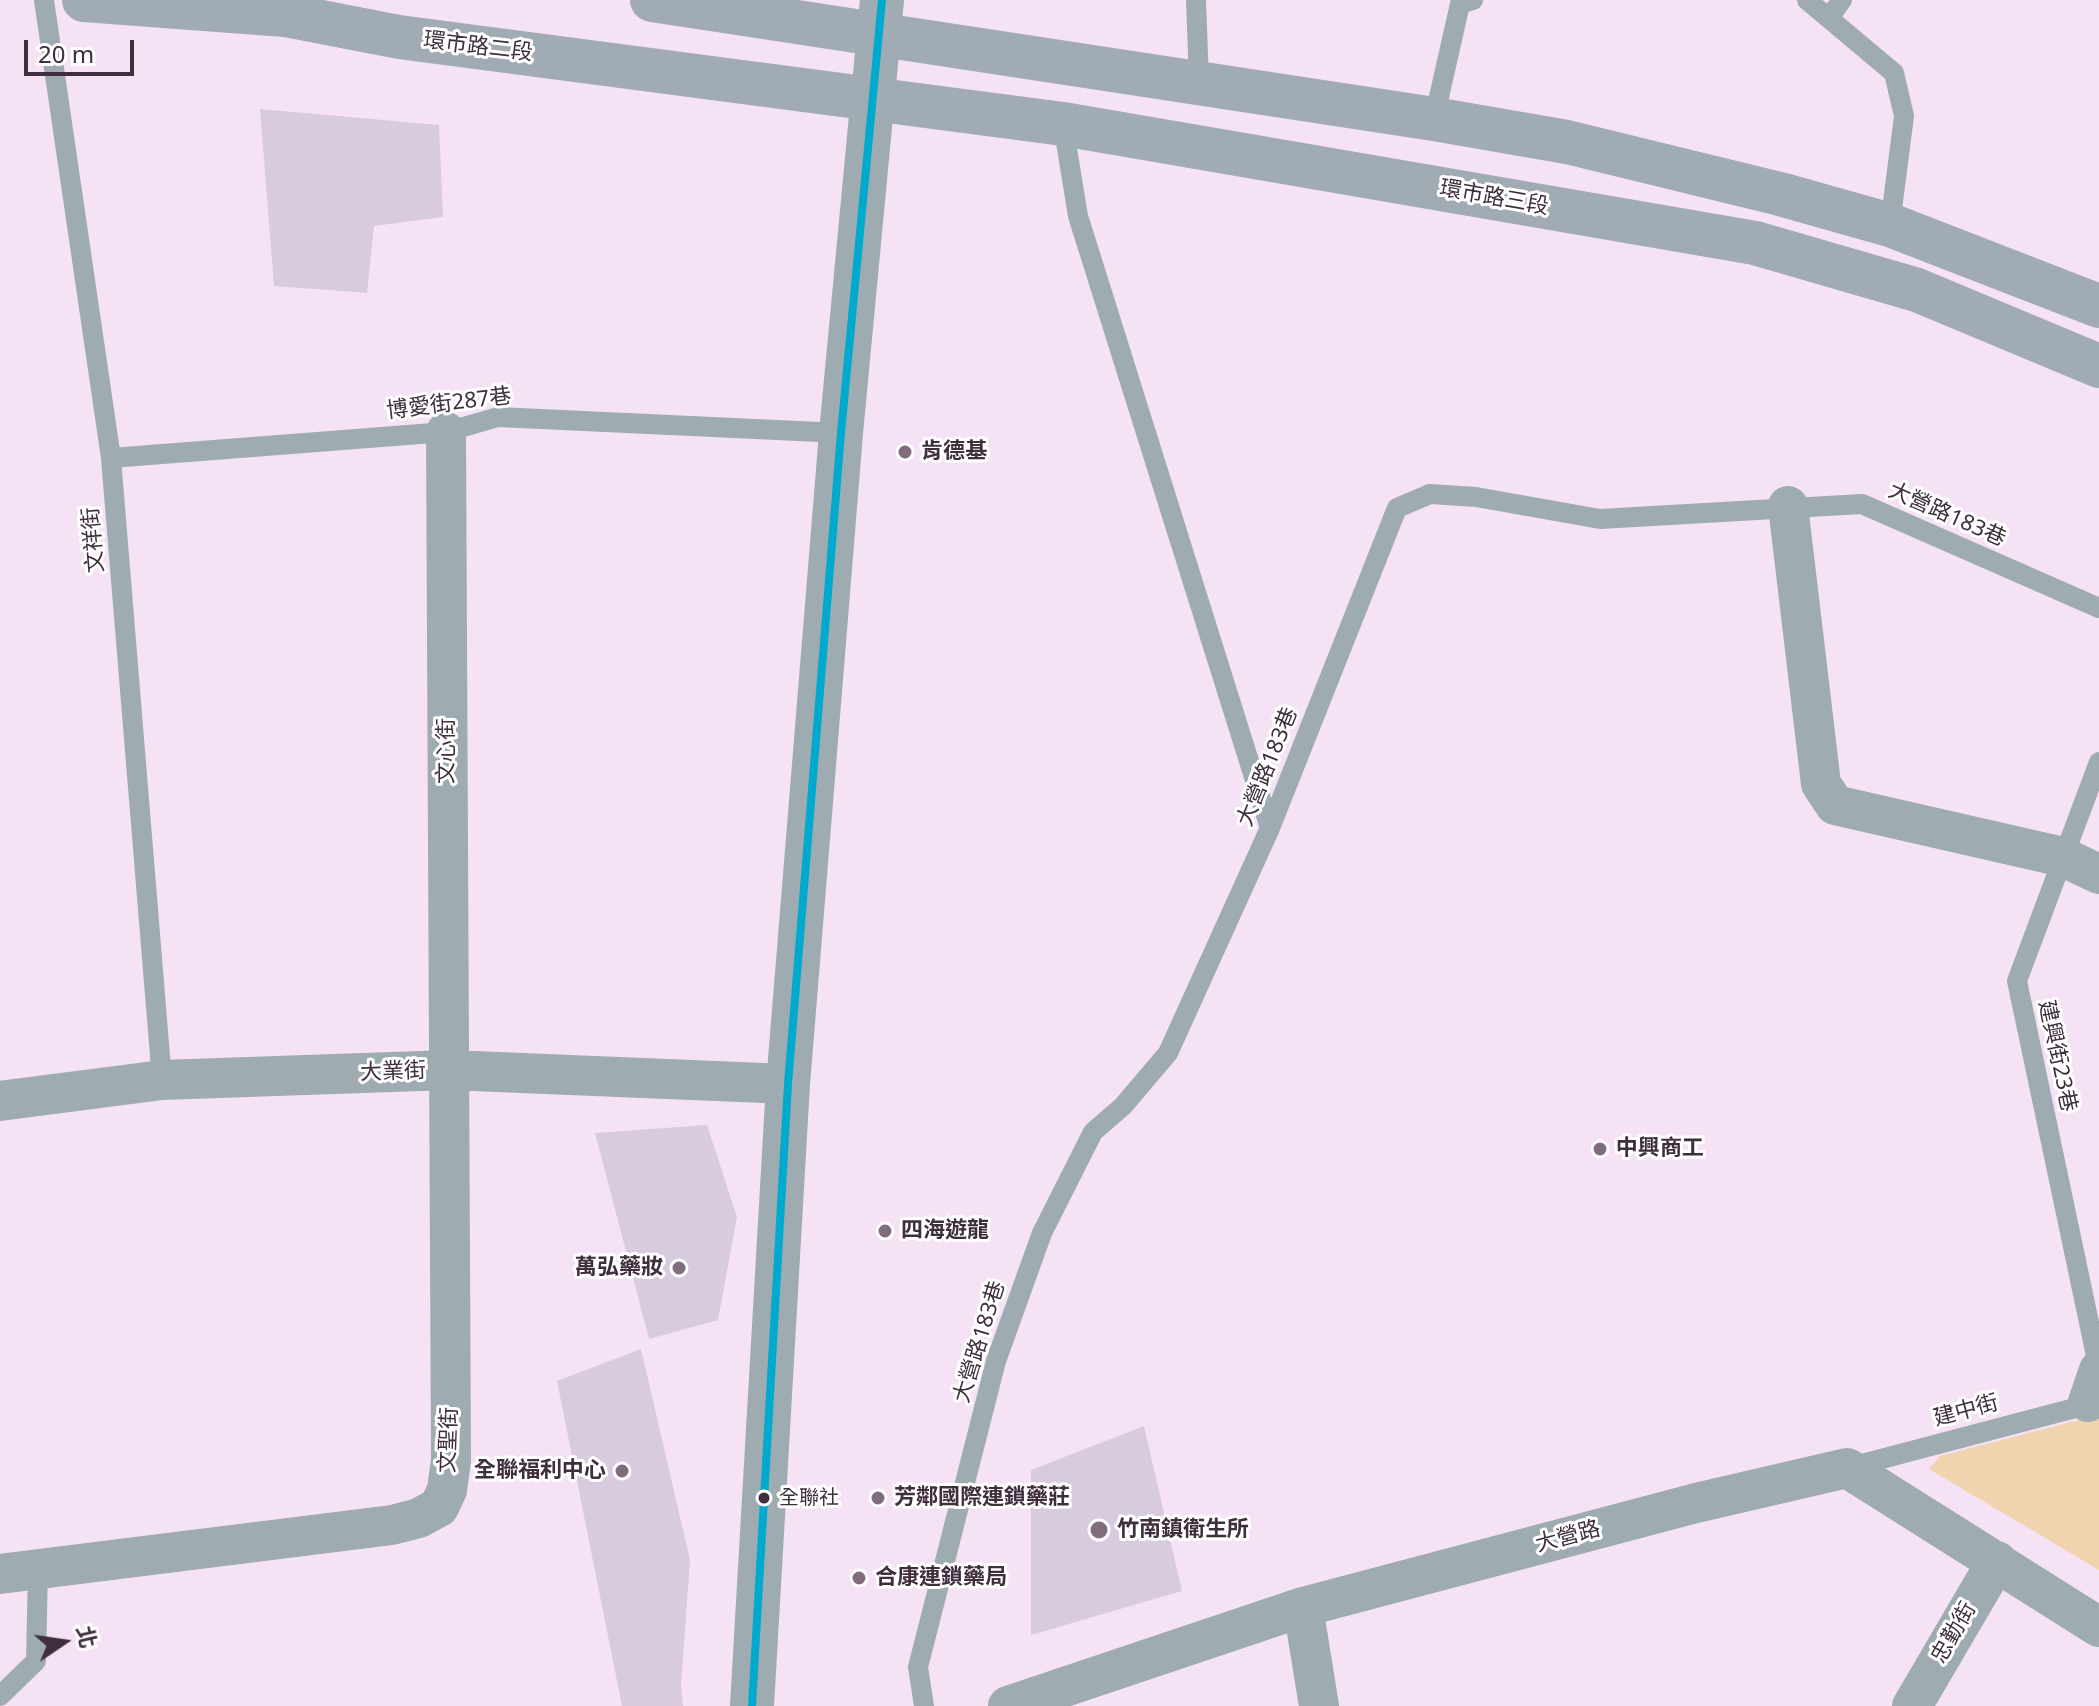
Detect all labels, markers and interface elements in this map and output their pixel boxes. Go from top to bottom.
scale bar [28,24,138,74]
street label: 環市路二段 [422,27,534,67]
text: 20 m [38,37,94,70]
street label: 環市路三段 [1438,175,1550,221]
street label: 博愛街287巷 [385,383,513,425]
place label: 肯德基 [921,439,987,465]
marker: 肯德基 [896,443,914,461]
street label: 大營路183巷 [1884,477,2010,553]
street label: 文祥街 [78,506,110,574]
street label: 大營路183巷 [1232,704,1304,830]
street label: 文心街 [434,718,460,784]
street label: 建興街23巷 [2032,998,2082,1114]
street label: 大業街 [360,1058,426,1086]
place label: 中興商工 [1616,1136,1704,1162]
marker: 中興商工 [1591,1140,1609,1158]
place label: 四海遊龍 [901,1218,989,1244]
marker: 四海遊龍 [876,1222,894,1240]
place label: 萬弘藥妝 [575,1255,663,1281]
marker: 萬弘藥妝 [670,1259,688,1277]
street label: 大營路183巷 [949,1278,1011,1406]
street label: 建中街 [1931,1390,2001,1432]
street label: 文聖街 [435,1407,463,1473]
place label: 全聯福利中心 [474,1458,606,1484]
marker: 全聯福利中心 [613,1462,631,1480]
place label: 芳鄰國際連鎖藥莊 [894,1485,1070,1511]
place label: 全聯社 [779,1486,839,1510]
marker: 芳鄰國際連鎖藥莊 [869,1489,887,1507]
marker: 全聯社 [756,1490,772,1506]
street label: 大營路 [1533,1516,1603,1558]
place label: 竹南鎮衛生所 [1117,1517,1249,1543]
marker: 竹南鎮衛生所 [1088,1519,1110,1541]
place label: 合康連鎖藥局 [875,1565,1007,1591]
marker: 合康連鎖藥局 [850,1569,868,1587]
street label: 忠勤街 [1926,1598,1982,1668]
north arrow [24,1602,104,1682]
text: 北 [70,1622,104,1651]

